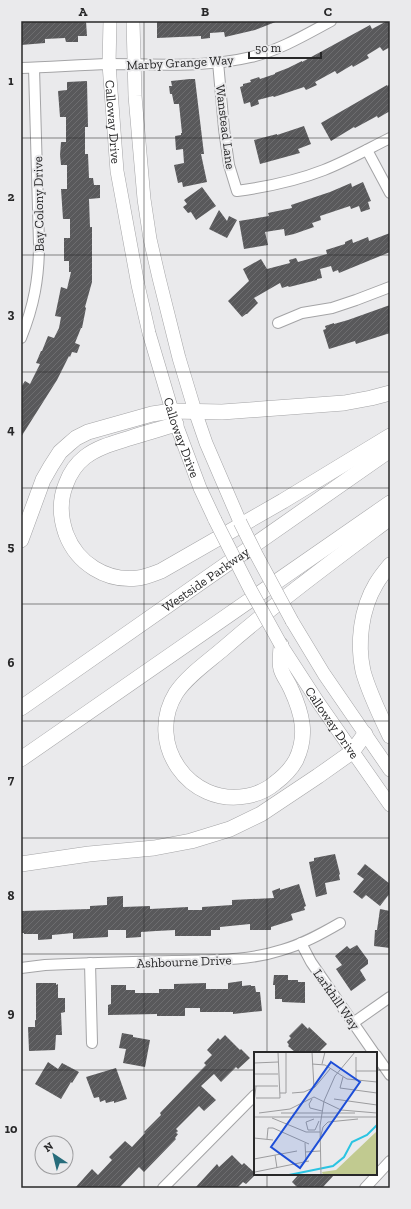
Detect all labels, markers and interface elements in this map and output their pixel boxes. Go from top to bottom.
text: A [79,4,88,19]
text: B [201,4,209,19]
text: C [324,4,332,19]
scale bar [249,34,321,60]
text: 50 m [255,41,282,55]
street label: Marby Grange Way [126,52,234,73]
text: 1 [8,73,14,88]
street label: Calloway Drive [102,79,123,164]
street label: Wanstead Lane [213,84,238,170]
street label: Bay Colony Drive [30,156,47,252]
text: 2 [8,189,15,204]
text: 3 [8,306,15,321]
street label: Calloway Drive [161,396,202,480]
text: 4 [7,422,15,437]
text: 5 [8,539,15,554]
street label: Westside Parkway [159,544,252,615]
text: 6 [8,655,15,670]
street label: Calloway Drive [302,684,362,762]
text: 7 [8,772,15,787]
text: 8 [7,888,15,903]
street label: Ashbourne Drive [136,952,232,971]
street label: Larkhill Way [310,966,363,1033]
text: 9 [8,1005,15,1020]
inset map [254,1052,377,1175]
text: 10 [5,1121,18,1136]
north arrow [34,1135,74,1175]
text: N [41,1139,56,1155]

